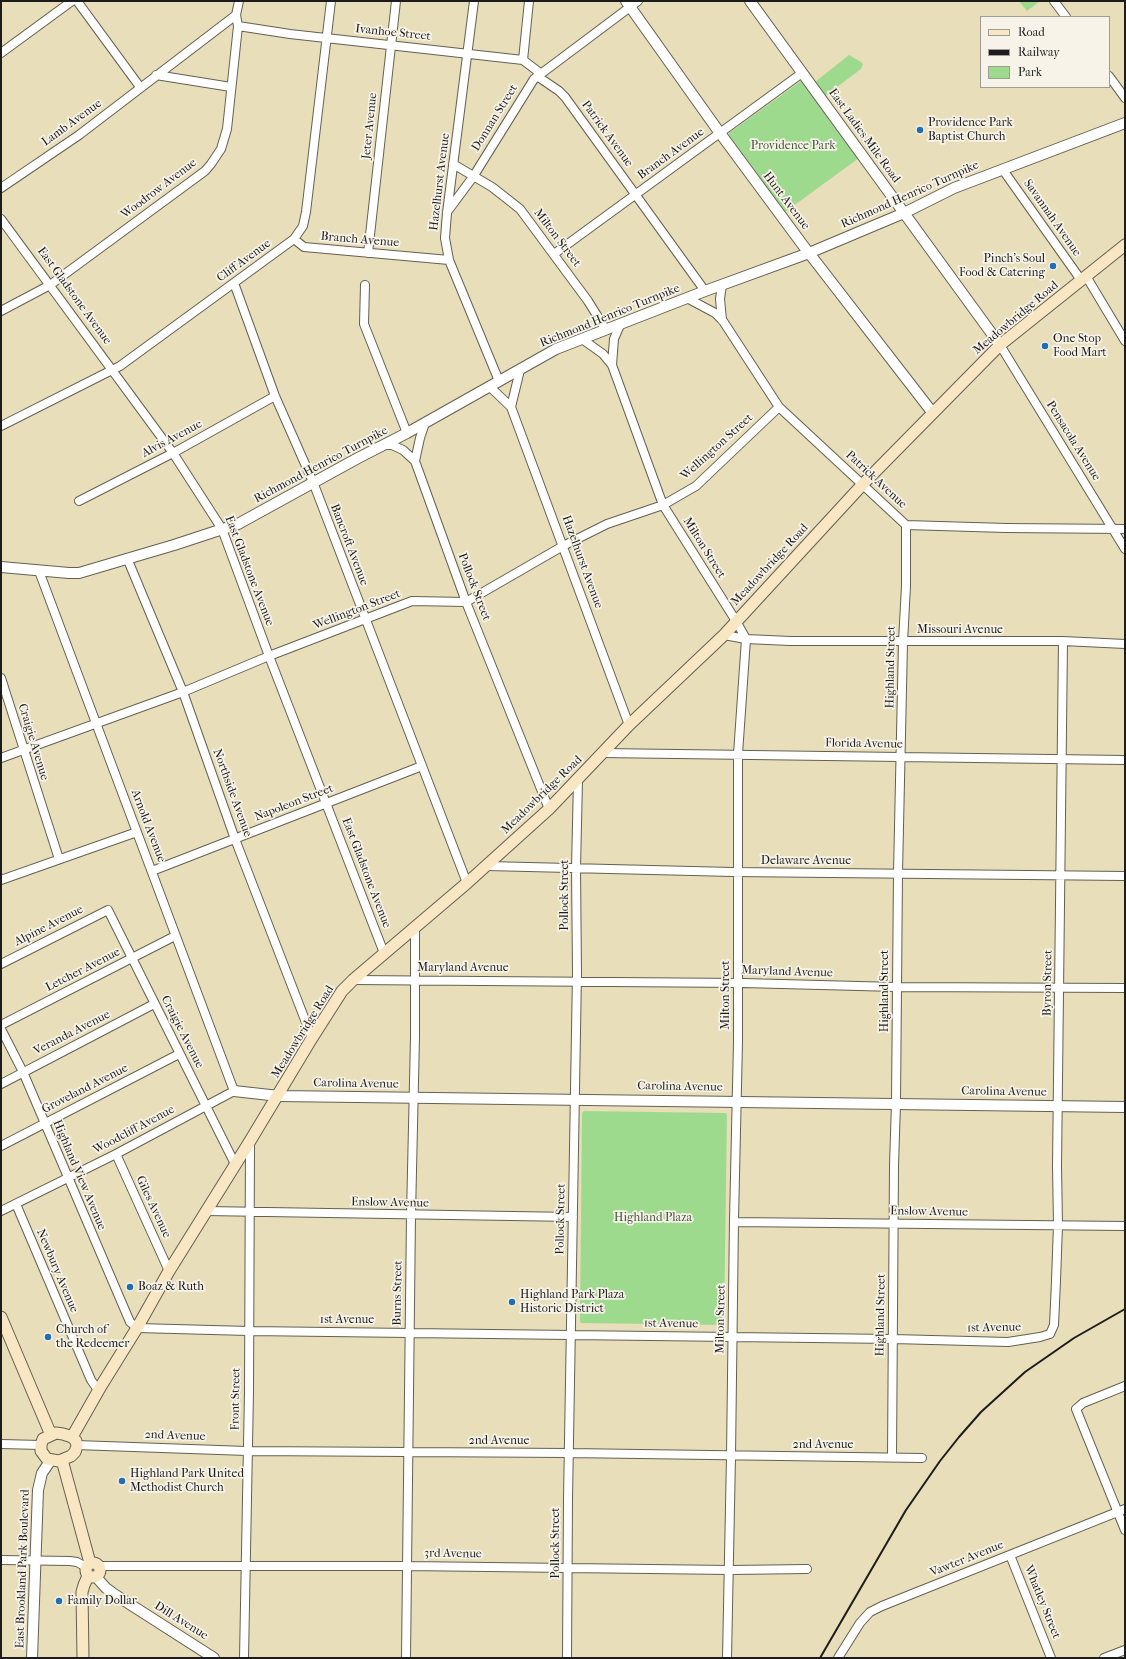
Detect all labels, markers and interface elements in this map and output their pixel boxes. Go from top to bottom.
legend [980,16,1110,88]
street label: Ivanhoe Street [355,22,431,44]
text: Road [1018,25,1045,39]
text: Railway [1018,45,1060,59]
text: Park [1018,65,1042,79]
street label: Donnan Street [469,82,521,154]
street label: East Ladies Mile Road [825,86,903,186]
street label: Jeter Avenue [359,92,381,160]
street label: Lamb Avenue [39,97,105,149]
street label: Patrick Avenue [578,98,636,170]
place label: Providence Park Baptist Church [928,116,1013,144]
street label: Branch Avenue [635,125,707,183]
marker: Providence Park Baptist Church [915,125,925,135]
street label: Hazelhurst Avenue [427,132,453,232]
park label: Providence Park [751,139,835,153]
street label: Woodrow Avenue [118,156,200,222]
street label: Richmond Henrico Turnpike [839,158,981,232]
street label: Hunt Avenue [760,169,812,233]
street label: Savannah Avenue [1020,177,1084,259]
street label: Milton Street [530,206,584,270]
street label: Branch Avenue [320,229,400,251]
street label: Cliff Avenue [214,237,274,285]
street label: East Gladstone Avenue [34,244,114,348]
place label: Pinch's Soul Food & Catering [959,252,1045,280]
marker: Pinch's Soul Food & Catering [1048,261,1058,271]
street label: Meadowbridge Road [971,278,1061,358]
street label: Richmond Henrico Turnpike [538,281,682,351]
place label: One Stop Food Mart [1053,332,1107,360]
marker: One Stop Food Mart [1040,341,1050,351]
street label: Pensacola Avenue [1043,398,1103,484]
street label: Wellington Street [678,411,756,483]
street label: Alvis Avenue [139,417,205,461]
street label: Richmond Henrico Turnpike [252,424,390,506]
street label: Patrick Avenue [842,448,910,512]
street label: Bancroft Avenue [327,502,371,588]
street label: Hazelhurst Avenue [558,513,606,611]
street label: East Gladstone Avenue [221,514,277,628]
street label: Milton Street [680,515,728,581]
street label: Meadowbridge Road [728,521,812,609]
street label: Pollock Street [455,551,493,623]
street label: Wellington Street [311,587,403,633]
street label: Missouri Avenue [917,623,1003,637]
street label: Highland Street [883,626,899,708]
street label: Craigie Avenue [15,702,51,782]
street label: Florida Avenue [825,736,903,752]
street label: Northside Avenue [209,747,255,839]
street label: Meadowbridge Road [499,753,585,837]
street label: Napoleon Street [253,781,335,825]
street label: Arnold Avenue [128,788,168,864]
street label: East Gladstone Avenue [338,816,394,930]
street label: Delaware Avenue [761,854,851,868]
street label: Pollock Street [558,859,572,931]
street label: Alpine Avenue [12,903,86,949]
street label: Letcher Avenue [43,945,123,995]
street label: Highland Street [878,950,892,1032]
street label: Byron Street [1040,950,1056,1016]
street label: Milton Street [719,960,733,1030]
street label: Maryland Avenue [417,961,509,975]
street label: Maryland Avenue [741,963,833,981]
street label: Meadowbridge Road [269,983,337,1081]
street label: Craigie Avenue [158,993,206,1071]
street label: Veranda Avenue [31,1008,113,1058]
street label: Groveland Avenue [40,1061,130,1117]
street label: Carolina Avenue [313,1076,399,1092]
street label: Carolina Avenue [637,1079,723,1095]
street label: Carolina Avenue [961,1084,1047,1100]
street label: Woodcliff Avenue [91,1102,177,1158]
street label: Highland View Avenue [49,1118,109,1232]
street label: Giles Avenue [132,1174,174,1240]
street label: Pollock Street [553,1183,569,1255]
street label: Enslow Avenue [351,1195,429,1211]
street label: Enslow Avenue [890,1204,968,1220]
park label: Highland Plaza [614,1211,692,1225]
street label: Newbury Avenue [33,1227,81,1315]
street label: Burns Street [390,1260,406,1326]
street label: Highland Street [873,1274,889,1356]
place label: Boaz & Ruth [138,1280,204,1294]
marker: Boaz & Ruth [125,1282,135,1292]
street label: Milton Street [713,1284,729,1354]
place label: Highland Park Plaza Historic District [520,1288,624,1316]
marker: Highland Park Plaza Historic District [507,1297,517,1307]
street label: 1st Avenue [320,1313,374,1327]
street label: 1st Avenue [644,1316,698,1332]
street label: 1st Avenue [967,1320,1021,1336]
place label: Church of the Redeemer [56,1323,129,1351]
marker: Church of the Redeemer [43,1332,53,1342]
street label: Front Street [228,1367,244,1431]
street label: 2nd Avenue [144,1428,206,1444]
street label: 2nd Avenue [469,1434,529,1448]
street label: 2nd Avenue [793,1438,853,1452]
place label: Highland Park United Methodist Church [130,1467,244,1495]
marker: Highland Park United Methodist Church [117,1476,127,1486]
street label: East Brookland Park Boulevard [13,1489,33,1649]
street label: Pollock Street [549,1507,563,1579]
street label: Vawter Avenue [928,1538,1006,1580]
street label: 3rd Avenue [424,1546,482,1562]
street label: Whatley Street [1021,1563,1063,1641]
place label: Family Dollar [67,1594,137,1608]
marker: Family Dollar [54,1596,64,1606]
street label: Dill Avenue [151,1599,211,1643]

